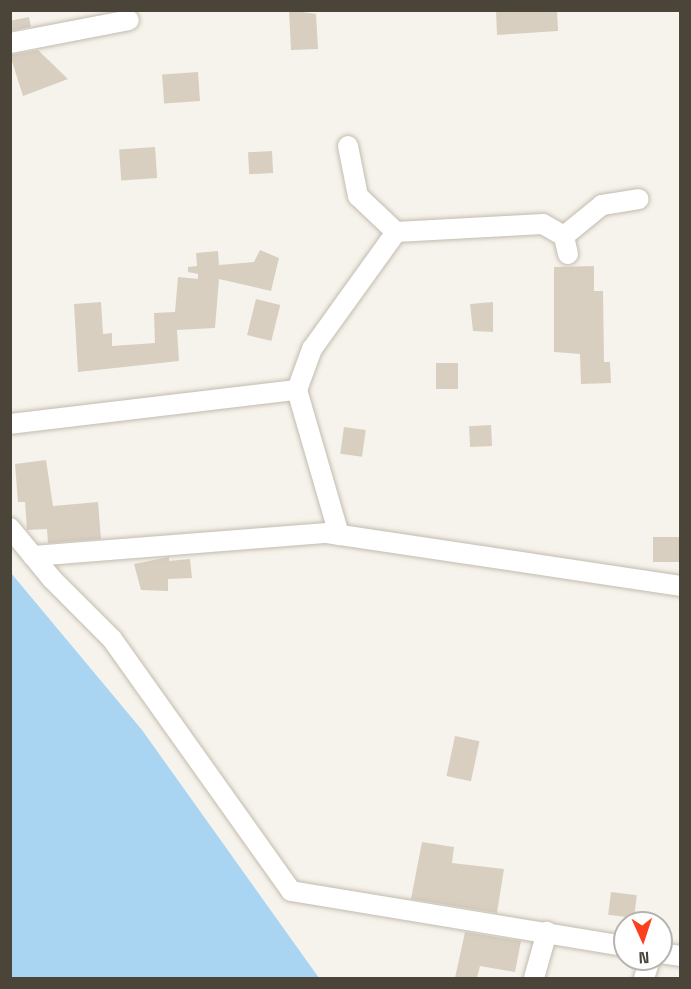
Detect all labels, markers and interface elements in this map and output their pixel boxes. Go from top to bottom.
north arrow [613,911,673,971]
text: N [638,947,650,968]

